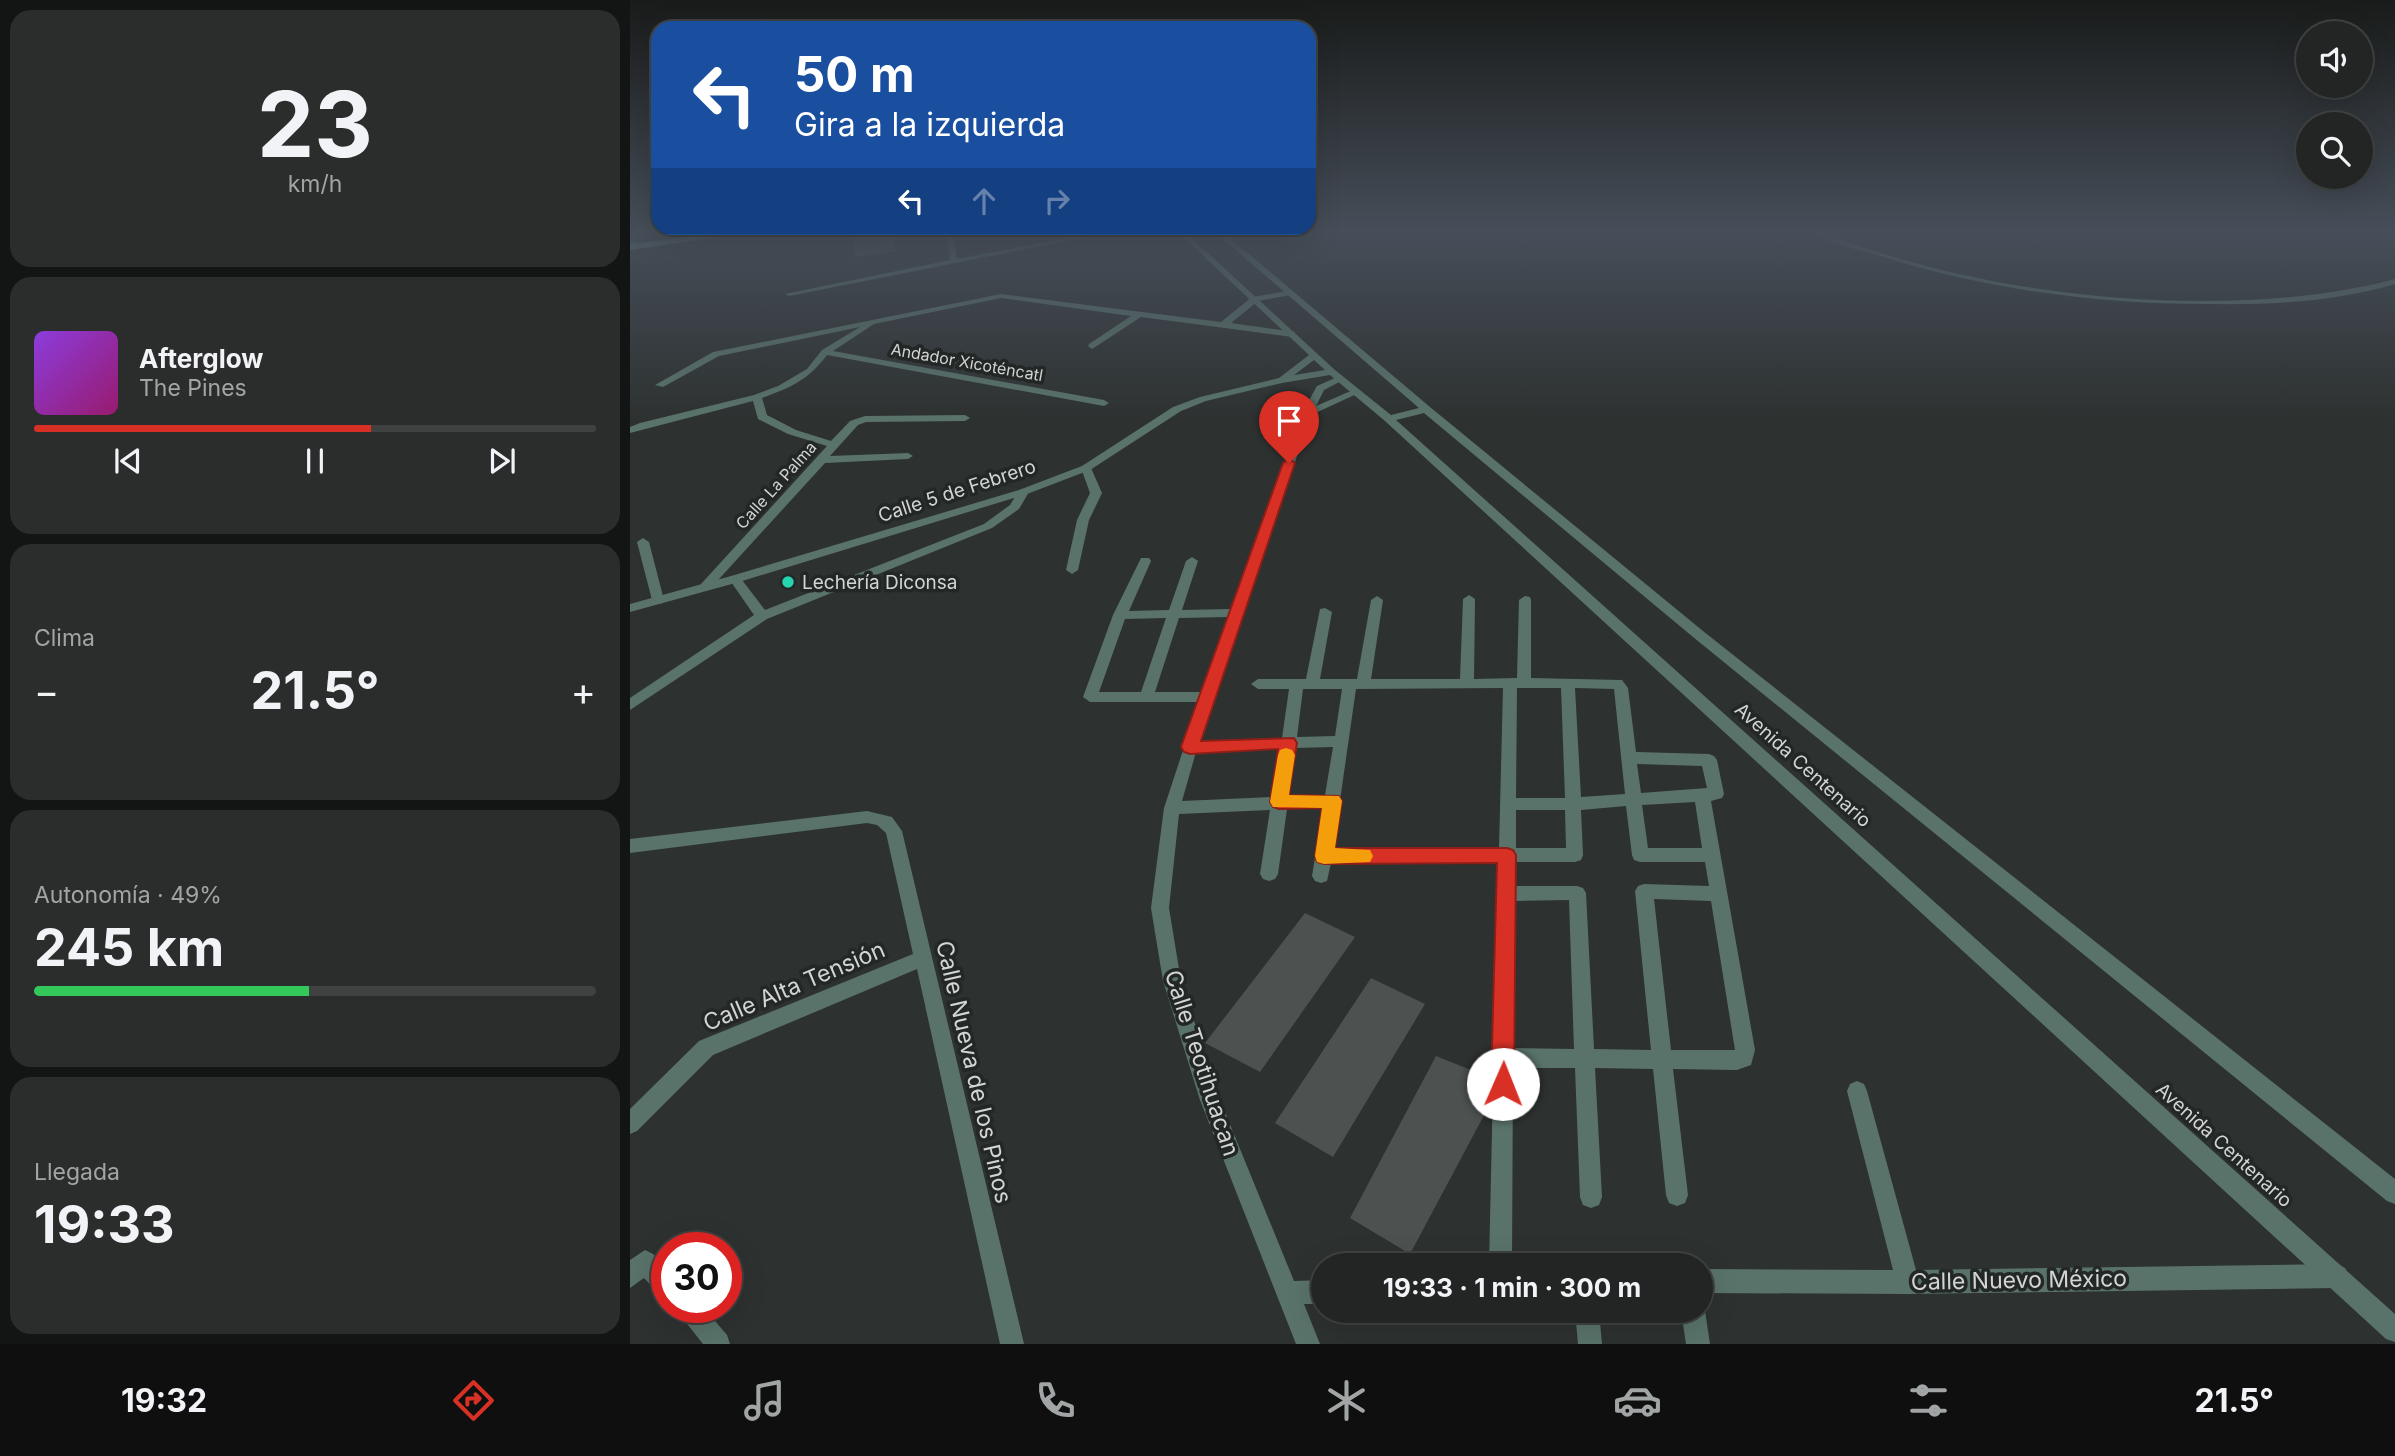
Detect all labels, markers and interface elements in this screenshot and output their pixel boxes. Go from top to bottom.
map controls [2296,21,2373,189]
button: sound [2296,21,2373,98]
text: 50 m [794,45,915,104]
icon: left [679,49,770,140]
text: 23 [257,69,373,179]
text: Gira a la izquierda [794,105,1065,144]
button: search [2296,112,2373,189]
text: km/h [288,170,342,198]
icon: left [892,182,930,220]
icon: ahead [965,182,1003,220]
icon: right [1038,182,1076,220]
street label: Andador Xicoténcatl [889,339,1045,385]
text: Afterglow [139,343,263,374]
text: The Pines [139,374,247,402]
pin [1259,391,1319,463]
icon: arrive [1270,402,1308,440]
street label: Calle La Palma [731,437,821,533]
icon: previous [109,442,147,480]
icon: pause [296,442,334,480]
icon: next [483,442,521,480]
street label: Calle 5 de Febrero [875,455,1039,527]
place label: Lechería Diconsa [802,571,958,594]
marker: Lechería Diconsa [780,574,796,590]
text: Clima [34,624,95,652]
text: 21.5° [250,659,380,722]
text: − [34,668,59,714]
text: + [571,668,596,714]
street label: Avenida Centenario [1730,698,1876,832]
text: Autonomía · 49% [34,881,222,909]
text: 245 km [34,916,224,979]
street label: Calle Alta Tensión [699,935,889,1037]
street label: Calle Nueva de los Pinos [930,938,1018,1206]
street label: Calle Teotihuacan [1159,966,1245,1160]
position arrow [1466,1047,1540,1121]
street label: Avenida Centenario [2151,1078,2297,1212]
text: Llegada [34,1158,120,1186]
text: 19:33 [34,1193,175,1256]
speed limit sign: 30 [651,1232,742,1323]
street label: Calle Nuevo México [1911,1264,2127,1296]
text: 19:33 · 1 min · 300 m [1383,1272,1641,1303]
icon: directions [449,1376,498,1425]
icon: music [740,1376,789,1425]
icon: phone [1031,1376,1080,1425]
icon: climate [1322,1376,1371,1425]
icon: car [1613,1376,1662,1425]
icon: filters [1904,1376,1953,1425]
text: 19:32 [121,1381,207,1420]
text: 21.5° [2195,1381,2274,1420]

